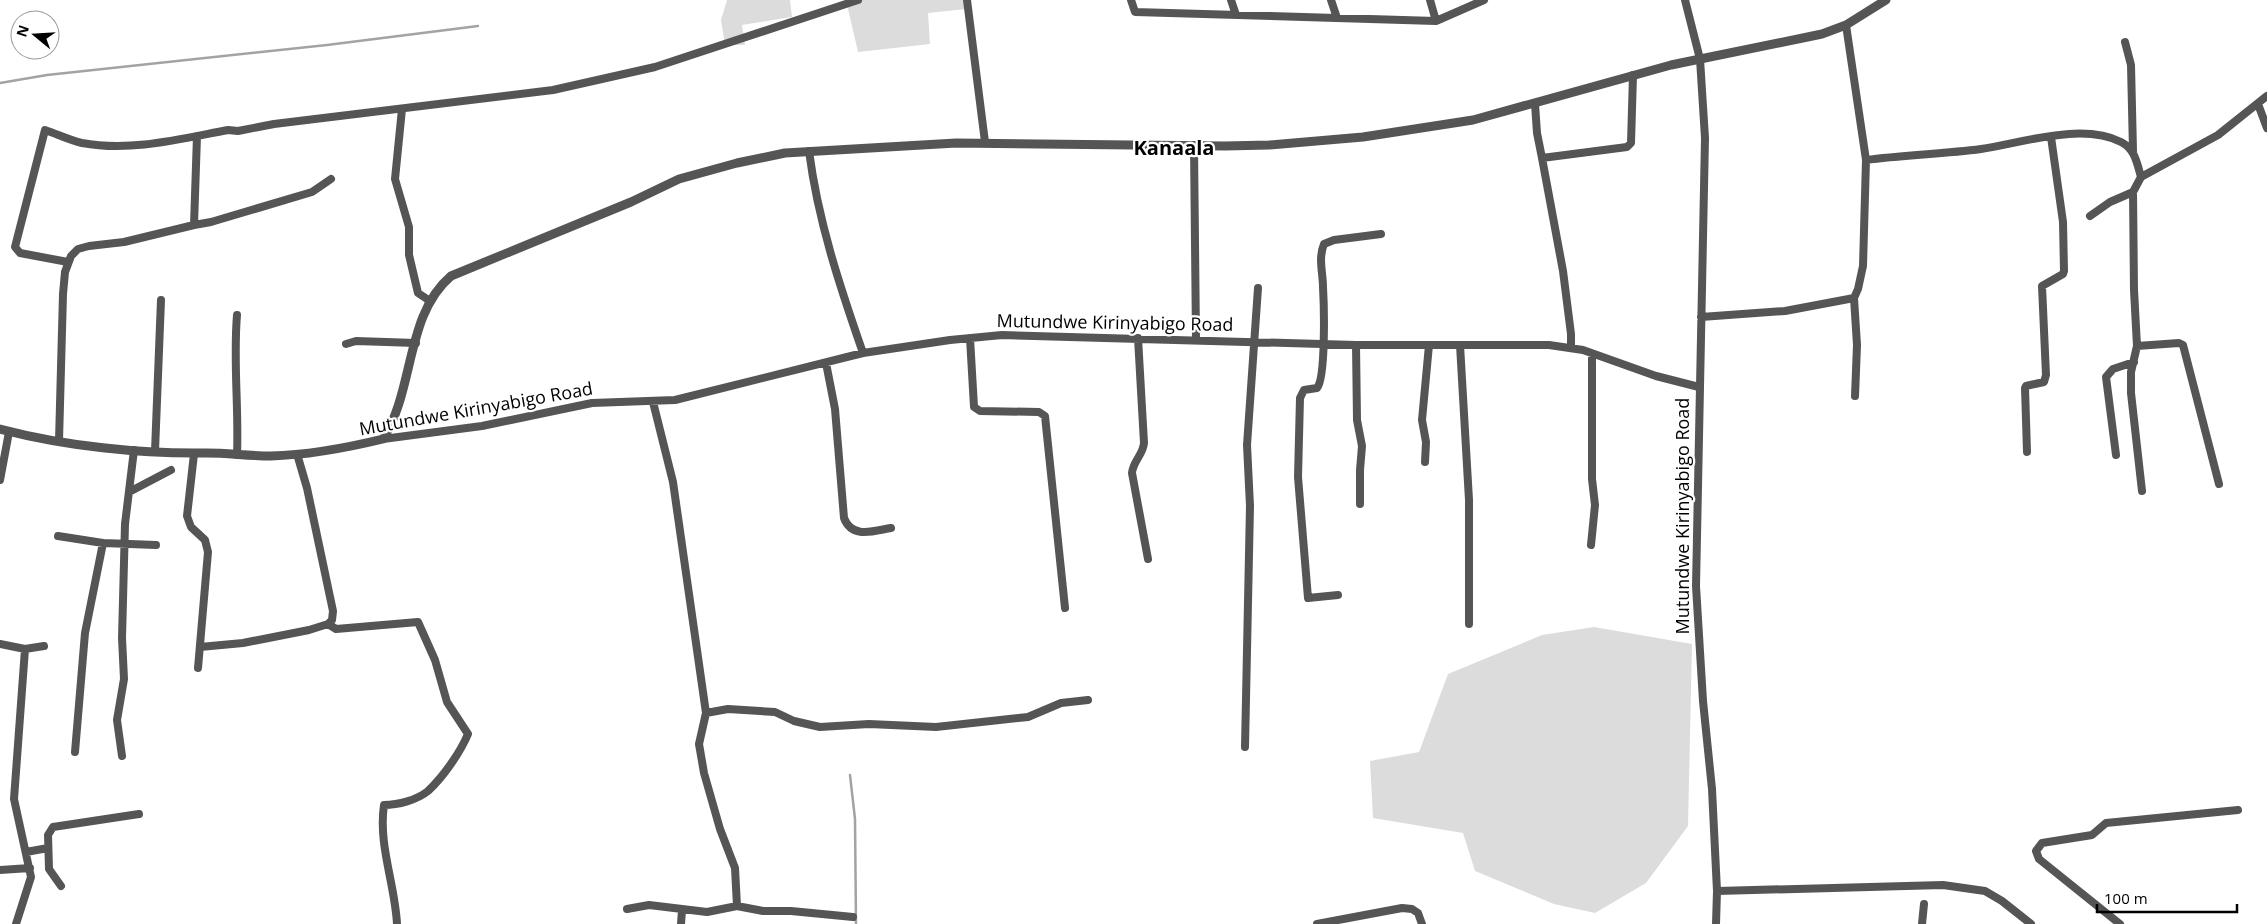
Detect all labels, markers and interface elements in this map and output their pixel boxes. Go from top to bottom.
north arrow [10,10,60,60]
text: N [11,22,33,39]
district label: Kanaala [1134,134,1214,161]
street label: Mutundwe Kirinyabigo Road [996,308,1234,336]
street label: Mutundwe Kirinyabigo Road [357,376,595,440]
street label: Mutundwe Kirinyabigo Road [1670,398,1694,634]
scale bar [2097,882,2237,914]
text: 100 m [2104,888,2148,908]

